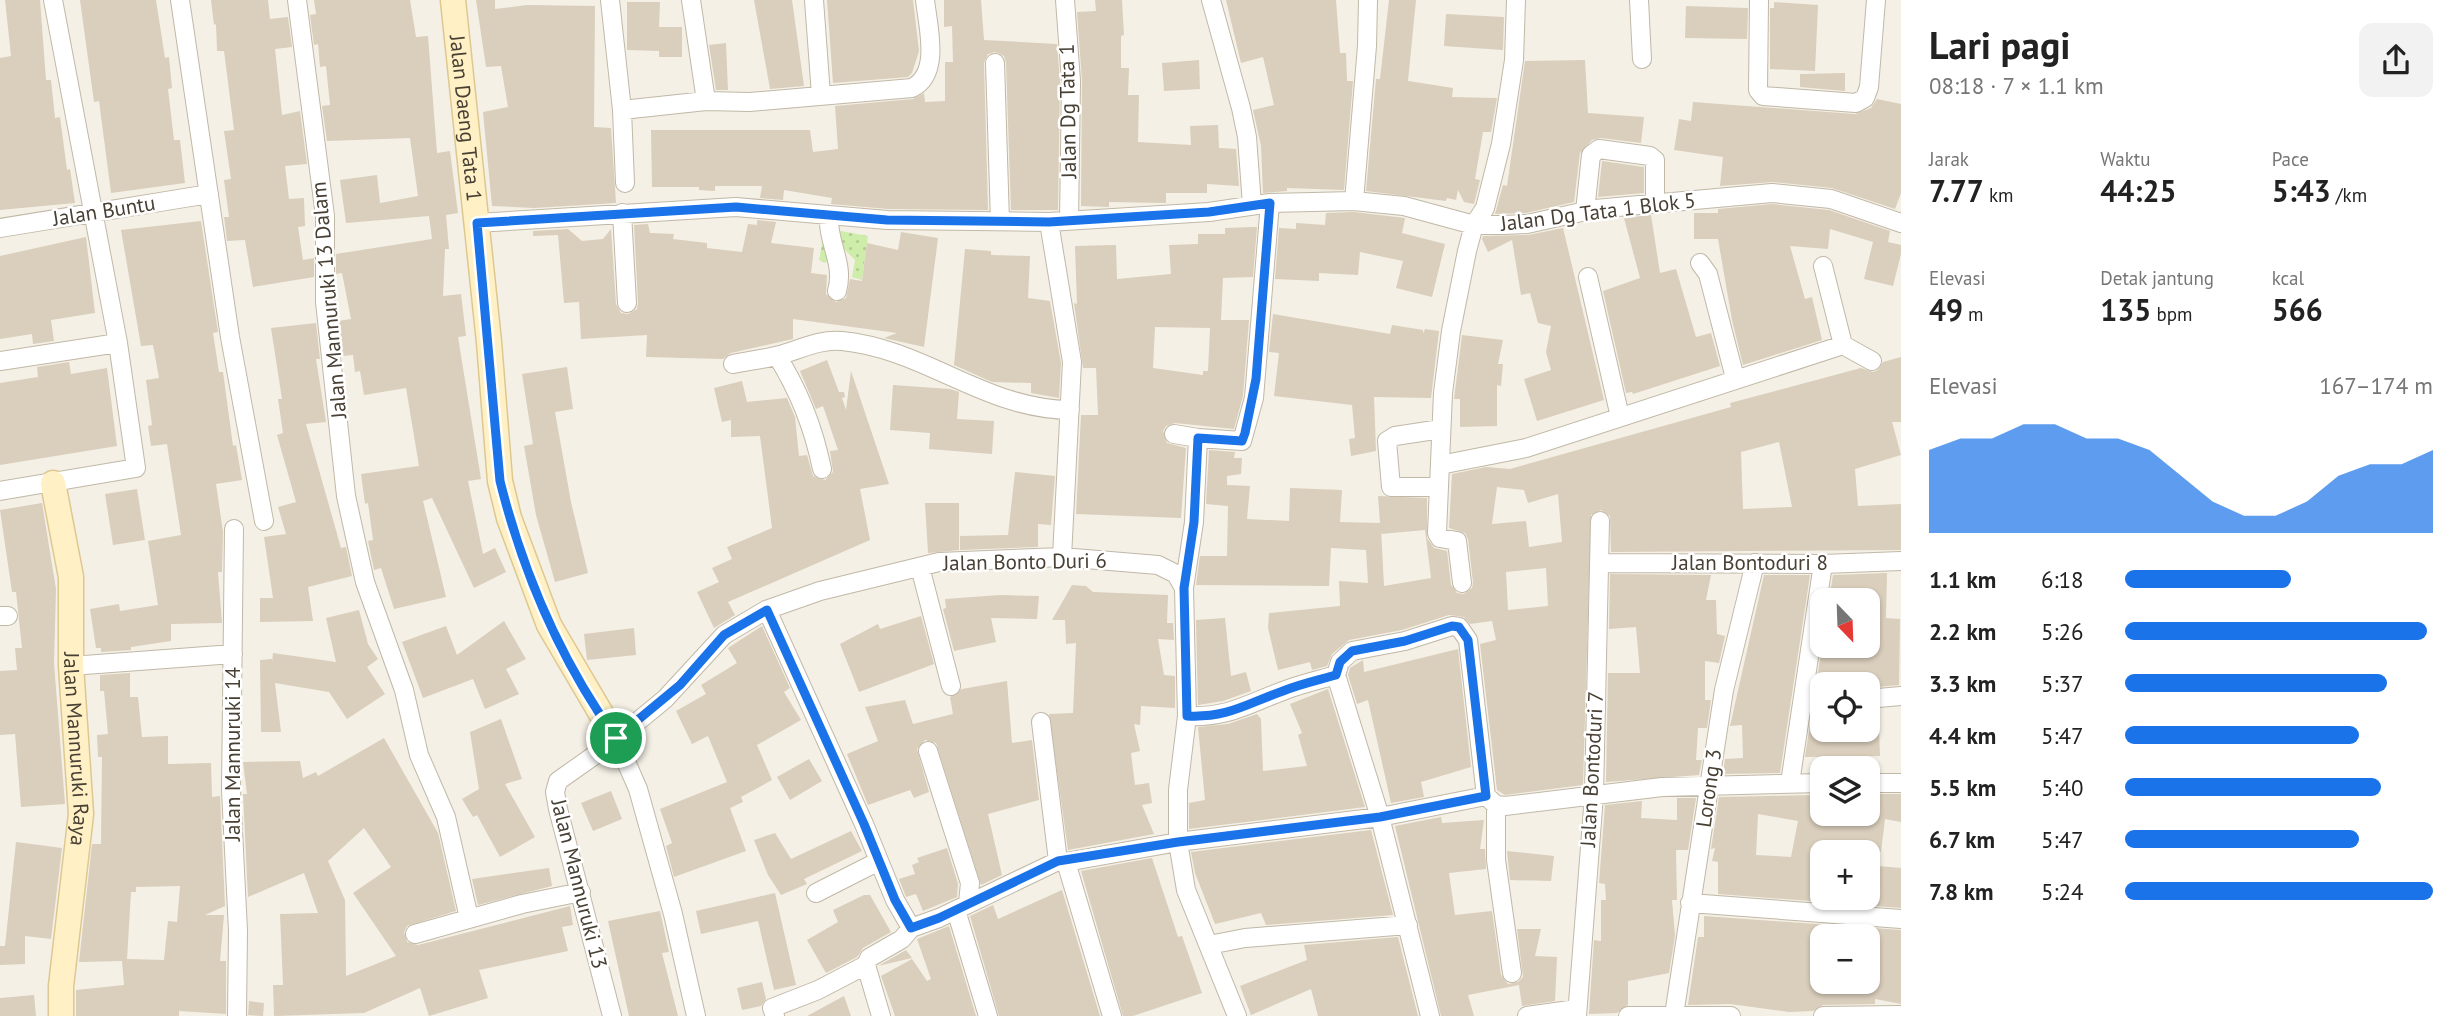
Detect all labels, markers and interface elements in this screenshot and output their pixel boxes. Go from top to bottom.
text: Lari pagi [1929,20,2071,69]
button: share [2359,23,2433,97]
street label: Jalan Daeng Tata 1 [444,33,488,203]
street label: Jalan Dg Tata 1 [1053,43,1082,180]
text: 08:18 · 7 × 1.1 km [1929,71,2104,100]
text: Jarak [1929,147,1969,171]
text: Waktu [2100,147,2151,171]
text: Pace [2272,147,2309,171]
text: 7.77 [1929,171,1984,210]
text: 44:25 [2100,171,2176,210]
text: 5:43 [2272,171,2331,210]
street label: Jalan Mannuruki 13 Dalam [305,181,352,421]
text: km [1984,183,2013,207]
text: /km [2331,183,2367,207]
street label: Jalan Dg Tata 1 Blok 5 [1498,186,1697,237]
street label: Jalan Buntu [50,189,157,232]
text: Elevasi [1929,266,1986,290]
text: Detak jantung [2100,266,2214,290]
text: kcal [2272,266,2304,290]
text: 49 [1929,290,1963,329]
text: 135 [2100,290,2151,329]
text: 566 [2272,290,2323,329]
text: m [1963,302,1984,326]
text: bpm [2151,302,2192,326]
text: Elevasi [1929,371,1998,400]
text: 167–174 m [2319,371,2433,400]
street label: Jalan Bonto Duri 6 [942,547,1107,576]
street label: Jalan Bontoduri 8 [1671,549,1828,576]
text: 1.1 km [1929,565,1996,594]
text: 6:18 [2041,565,2084,594]
north arrow [1810,588,1880,658]
map controls [1810,588,1880,994]
text: 2.2 km [1929,617,1996,646]
text: 5:26 [2041,617,2084,646]
street label: Jalan Mannuruki Raya [58,651,95,848]
street label: Jalan Mannuruki 14 [219,667,246,842]
text: 3.3 km [1929,669,1996,698]
text: 5:37 [2041,669,2084,698]
button: locate [1810,672,1880,742]
street label: Jalan Bontoduri 7 [1574,690,1609,848]
pin [586,708,646,768]
icon: arrive [597,719,635,757]
text: 4.4 km [1929,721,1996,750]
text: 5:47 [2041,721,2084,750]
street label: Lorong 3 [1690,747,1727,829]
button: layers [1810,756,1880,826]
text: 5.5 km [1929,773,1996,802]
text: 5:40 [2041,773,2084,802]
street label: Jalan Mannuruki 13 [545,795,614,972]
text: 6.7 km [1929,825,1995,854]
text: 5:47 [2041,825,2084,854]
button: + [1810,840,1880,910]
text: 7.8 km [1929,877,1994,906]
text: 5:24 [2041,877,2084,906]
button: − [1810,924,1880,994]

